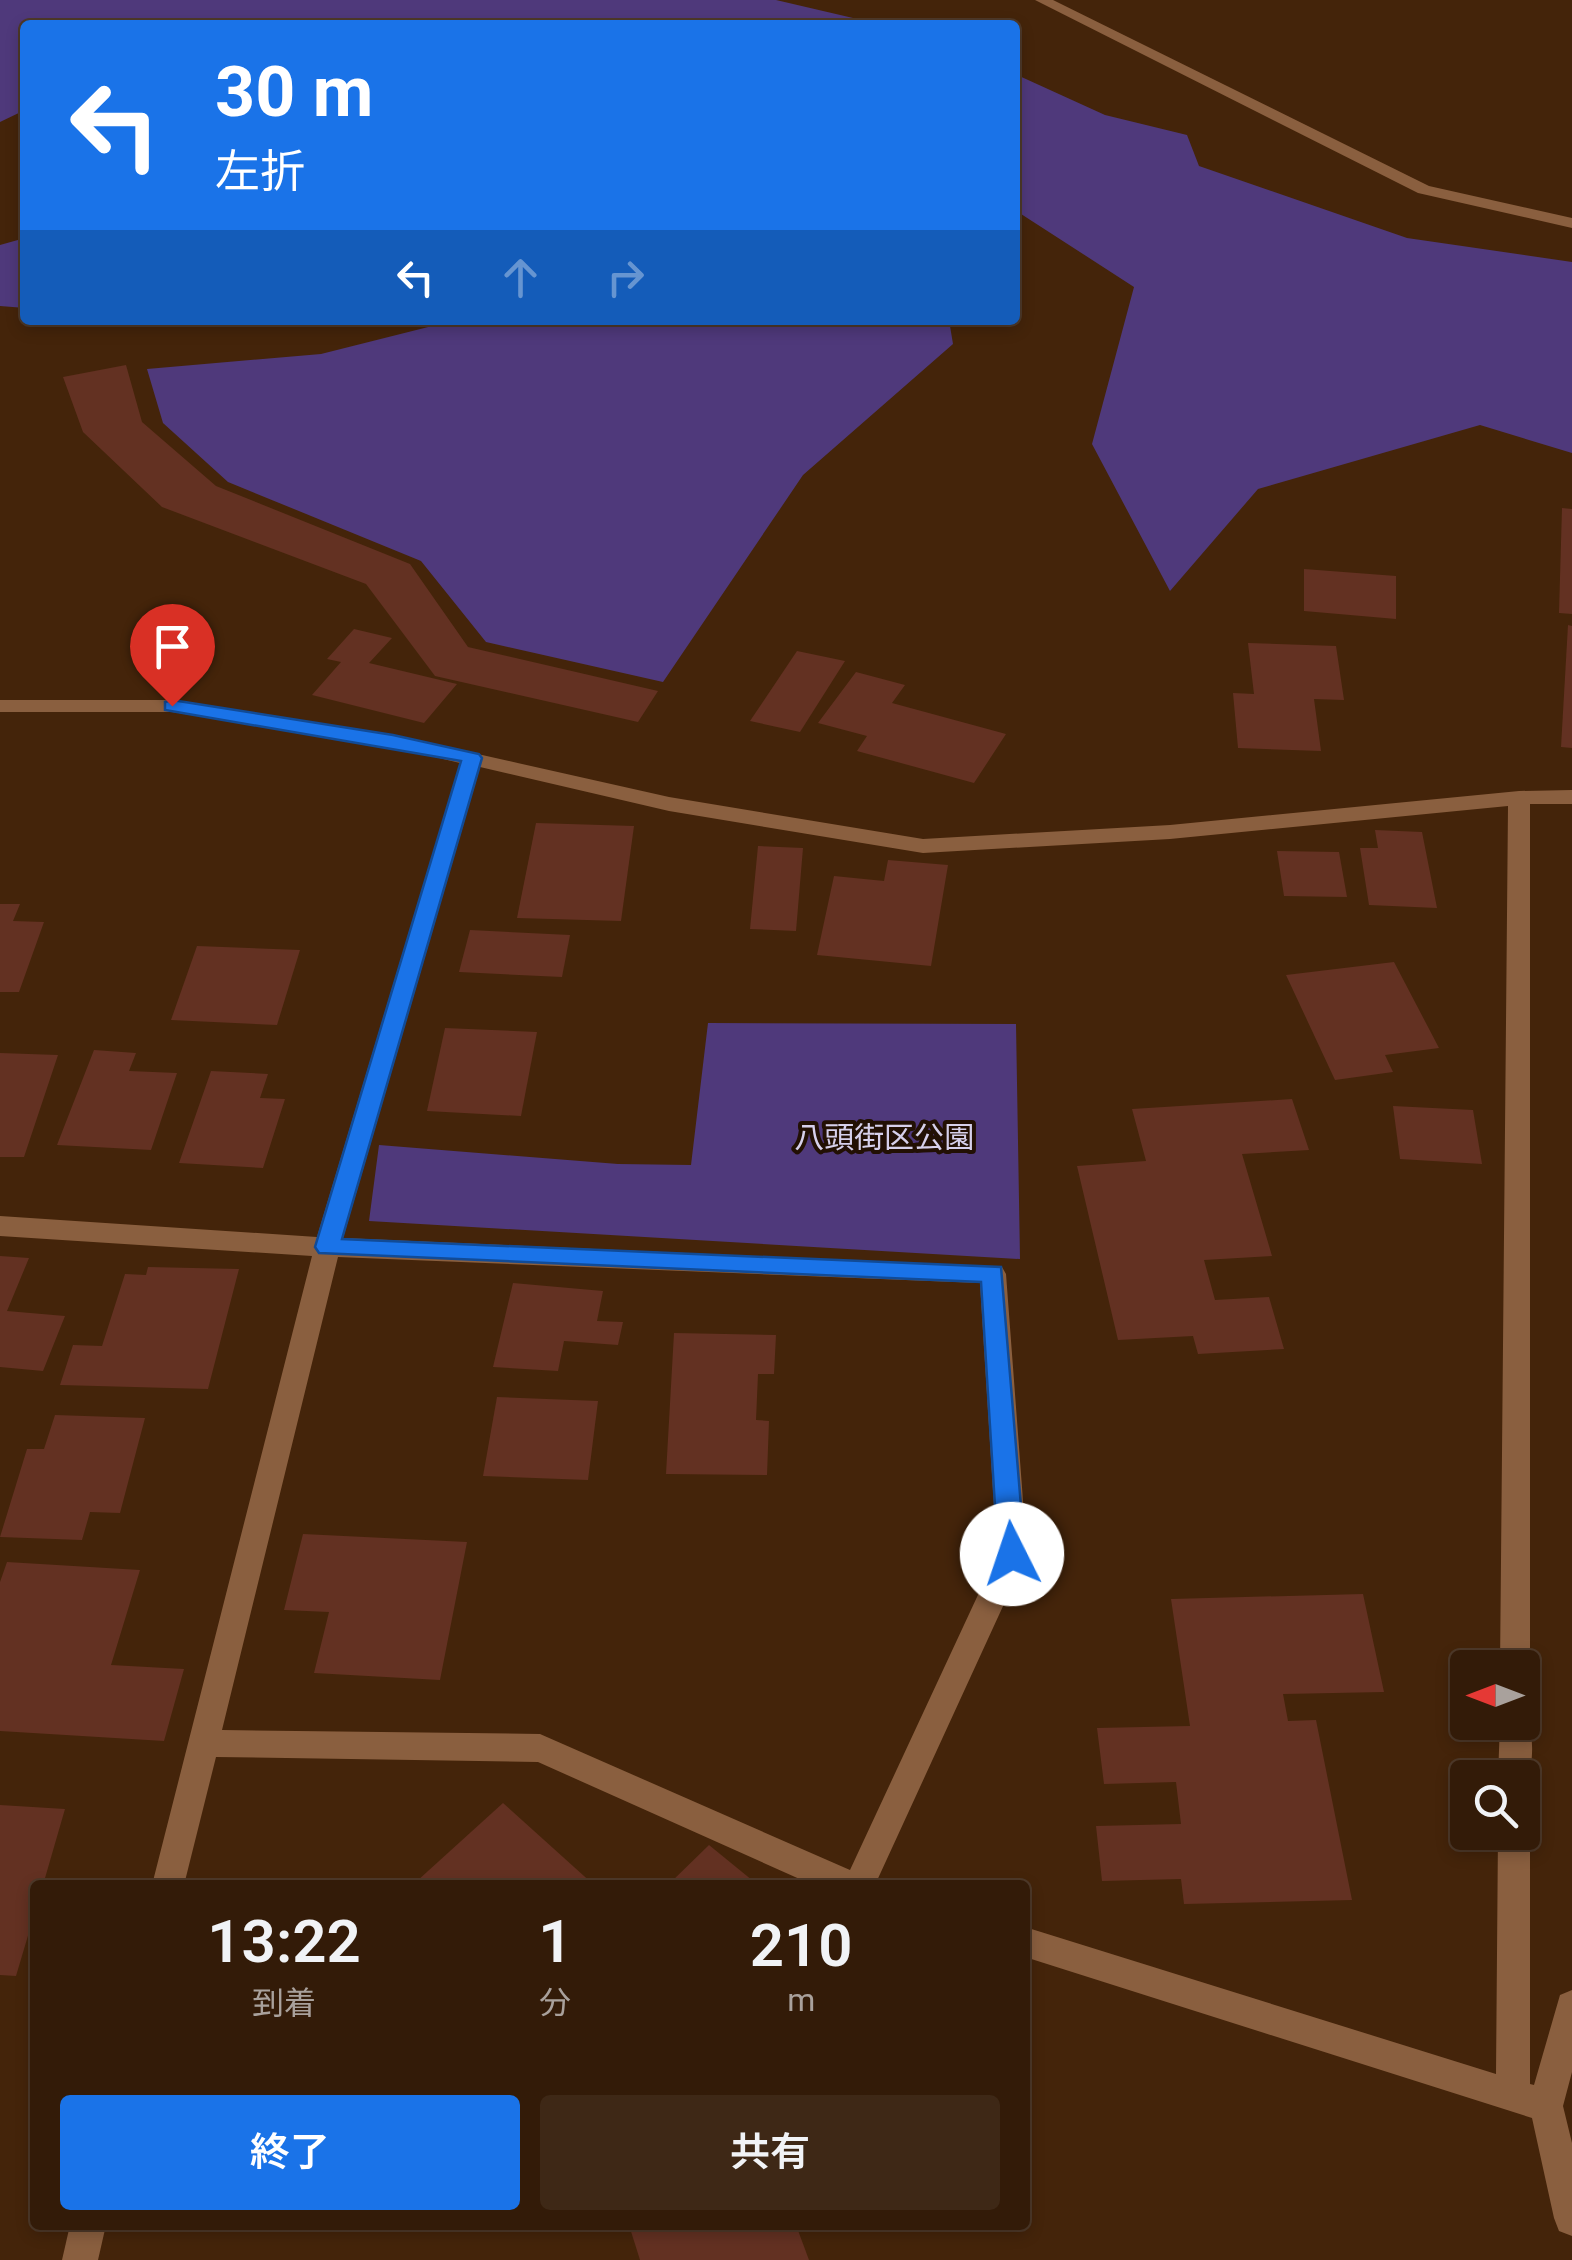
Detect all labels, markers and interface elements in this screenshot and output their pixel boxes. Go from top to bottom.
text: 30 m [215,51,373,133]
icon: left [50,60,180,190]
text: 左折 [215,145,305,198]
icon: left [388,250,443,305]
icon: ahead [493,250,548,305]
icon: right [598,250,653,305]
pin [130,604,215,707]
icon: arrive [145,619,200,674]
park label: 八頭街区公園 [794,1120,974,1155]
position arrow [960,1502,1064,1606]
north arrow [1450,1650,1540,1740]
map controls [1450,1650,1540,1850]
button: search [1450,1760,1540,1850]
text: 13:22 [207,1906,361,1977]
text: 1 [538,1906,572,1977]
text: 210 [750,1910,853,1981]
text: m [787,1981,815,2019]
text: 到着 [252,1984,316,2022]
text: 分 [539,1984,571,2022]
button: 終了 [60,2095,520,2210]
button: 共有 [540,2095,1000,2210]

